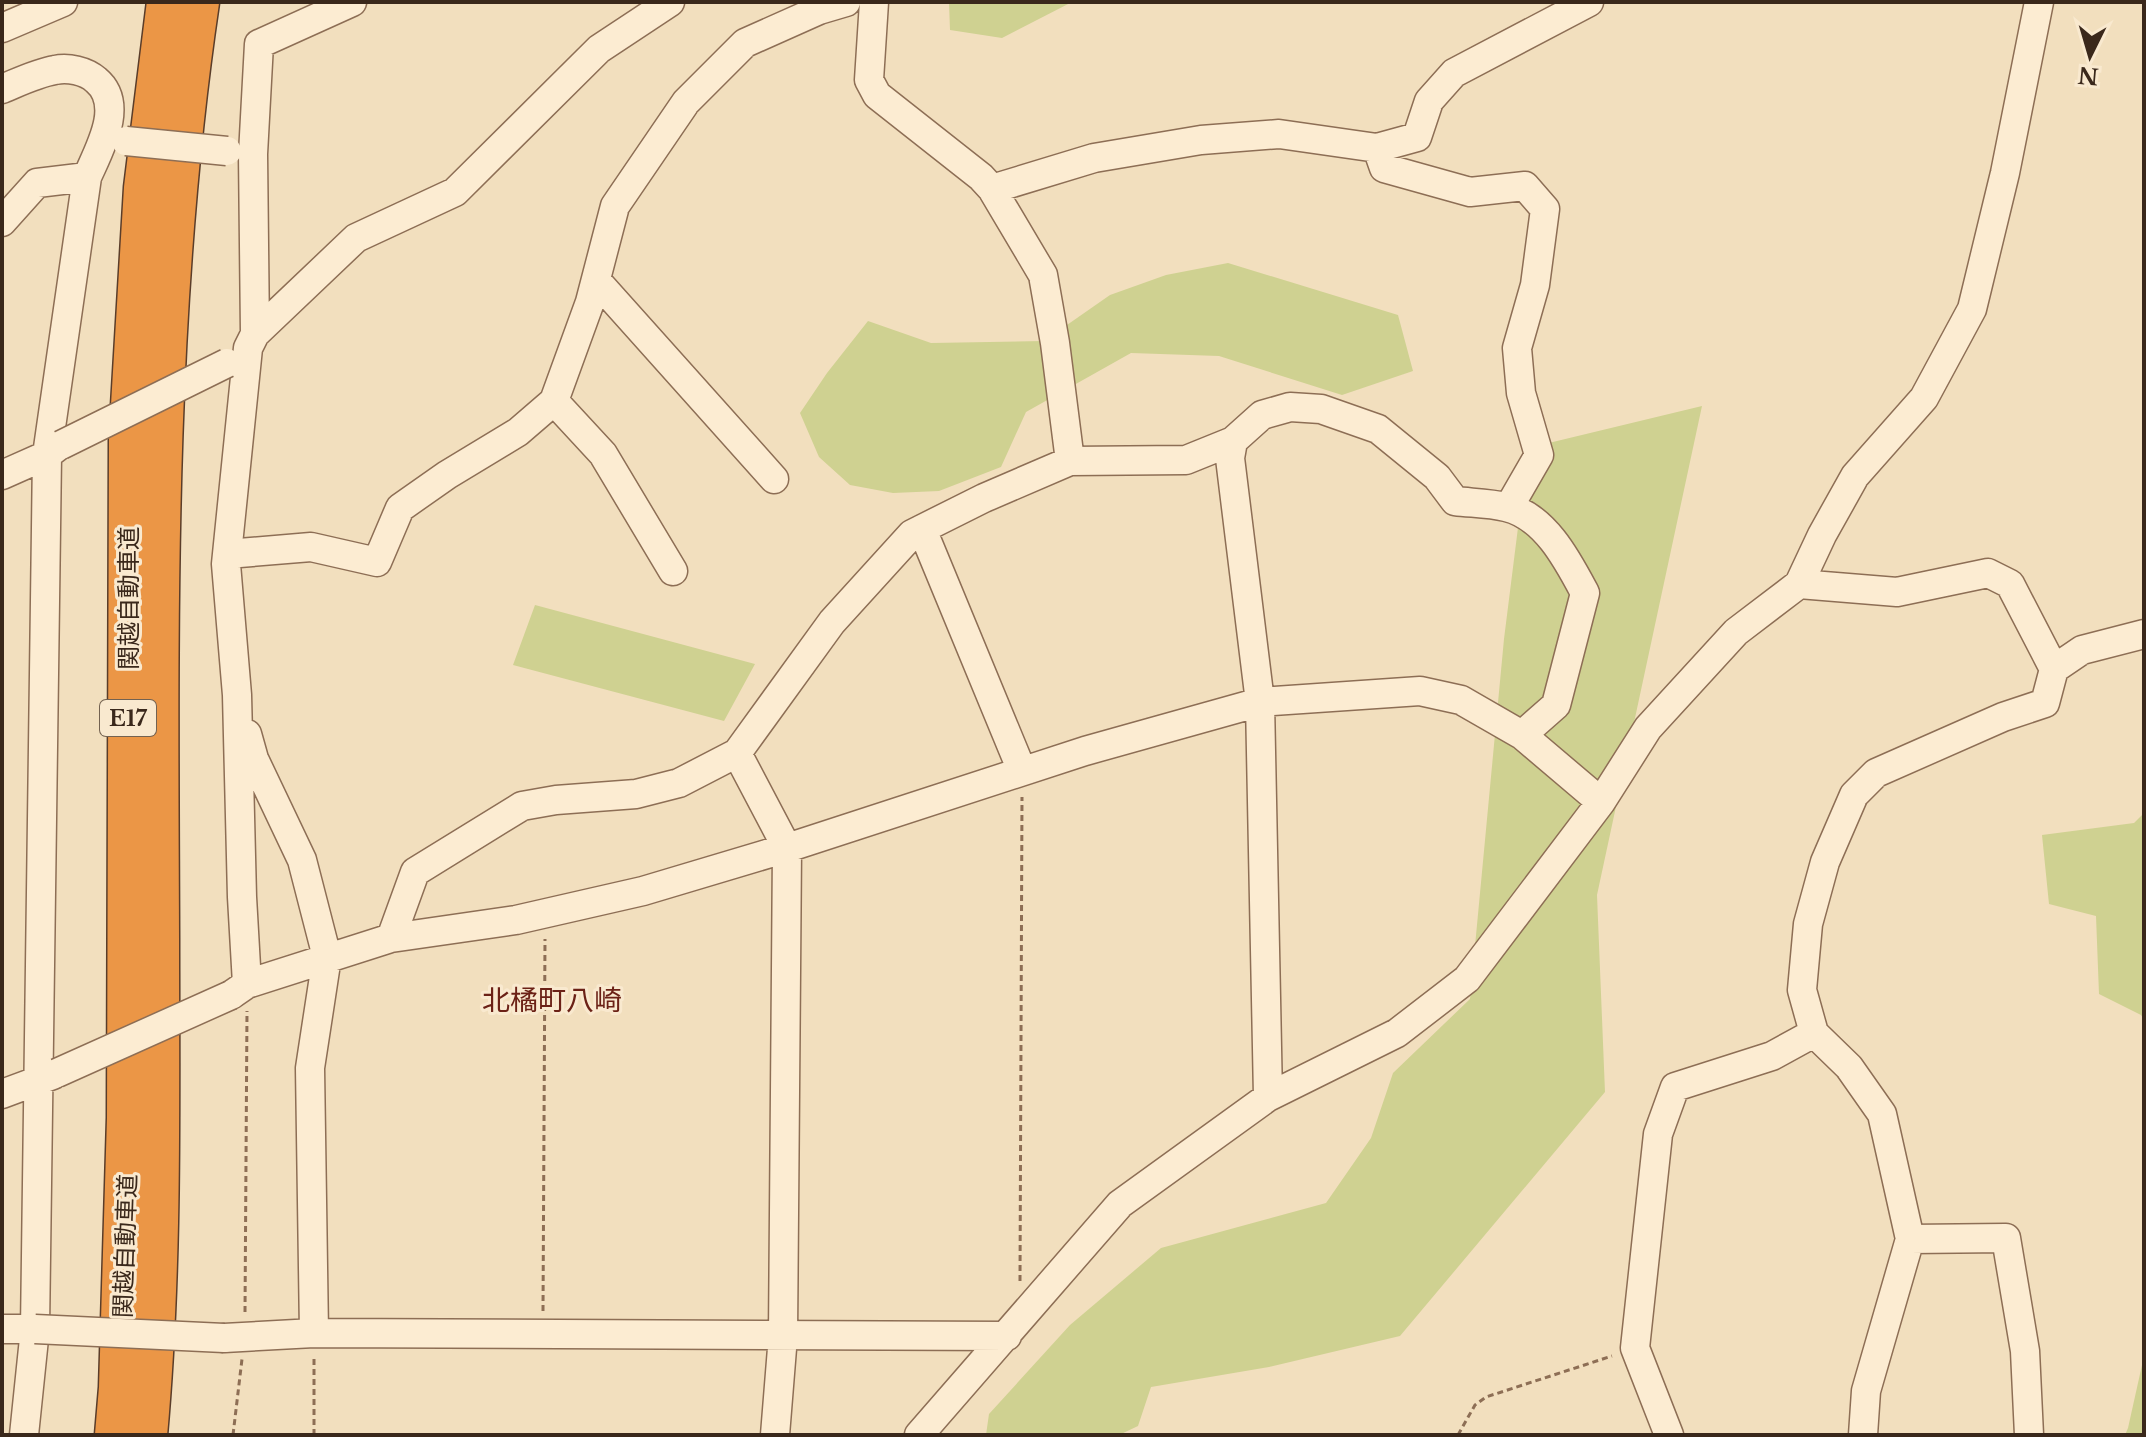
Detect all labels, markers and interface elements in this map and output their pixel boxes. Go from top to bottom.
north arrow [2050,16,2130,96]
text: N [2077,61,2100,90]
street label: 関越自動車道 [114,526,143,670]
road number: E17 [100,700,156,736]
district label: 北橘町八崎 [482,983,622,1018]
street label: 関越自動車道 [108,1174,142,1318]

